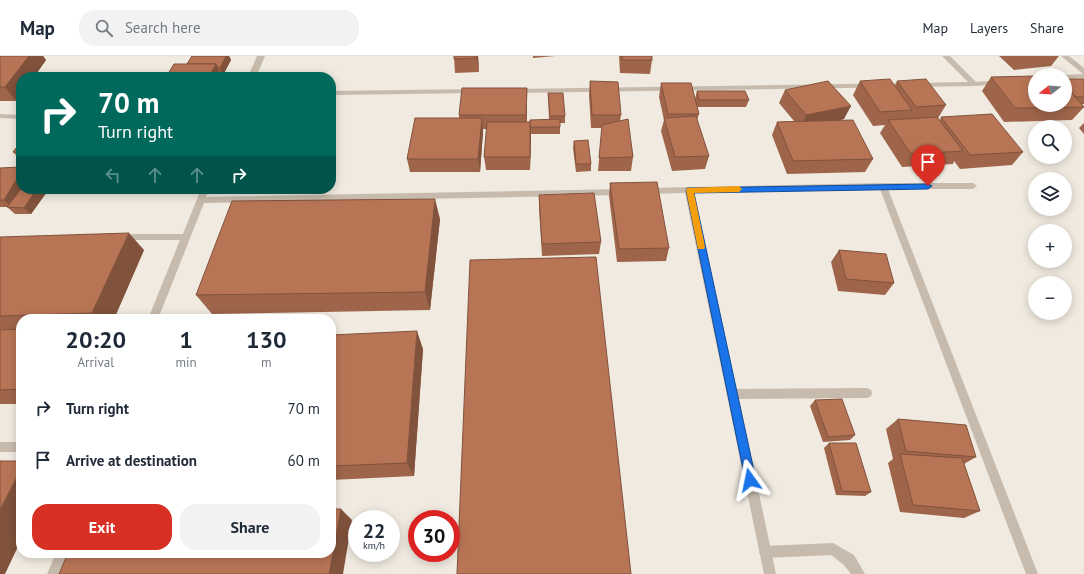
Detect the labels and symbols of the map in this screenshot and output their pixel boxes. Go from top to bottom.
north arrow [1028,68,1072,112]
pin [911,145,945,186]
position arrow [729,459,771,501]
speed limit sign: 30 [408,510,460,562]

